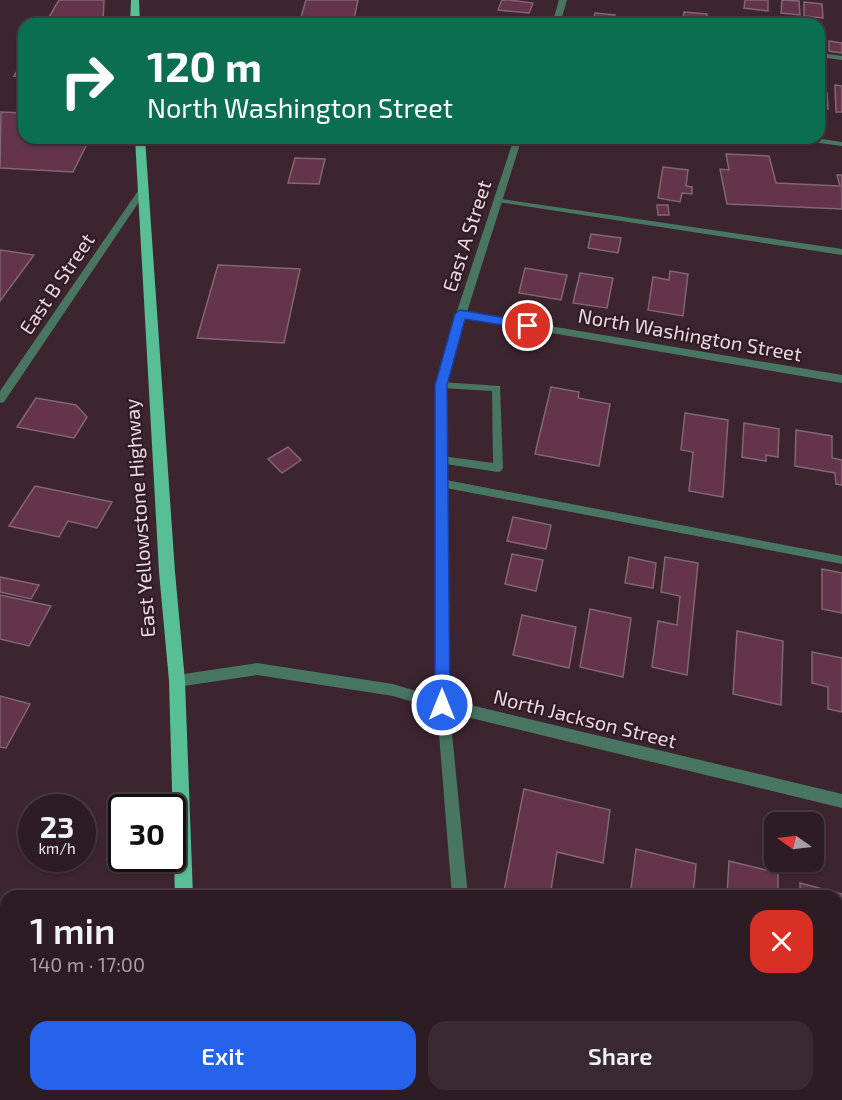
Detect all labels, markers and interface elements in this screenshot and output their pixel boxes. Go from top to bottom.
text: 120 m [147,40,262,90]
icon: right [48,42,126,120]
text: North Washington Street [147,91,453,123]
street label: East A Street [437,176,495,295]
street label: East B Street [14,228,99,339]
pin [502,300,553,351]
street label: North Washington Street [576,303,804,366]
icon: arrive [511,309,544,342]
street label: East Yellowstone Highway [119,397,159,638]
position arrow [410,673,474,737]
street label: North Jackson Street [491,684,680,752]
speed limit sign: 30 [108,794,186,872]
text: 23 [40,808,74,844]
north arrow [764,812,824,872]
map controls [764,812,824,872]
text: km/h [38,839,76,857]
text: 1 min [30,908,115,951]
button: close [750,910,813,973]
text: 140 m · 17:00 [30,952,145,976]
button: Exit [30,1021,416,1090]
button: Share [428,1021,813,1090]

